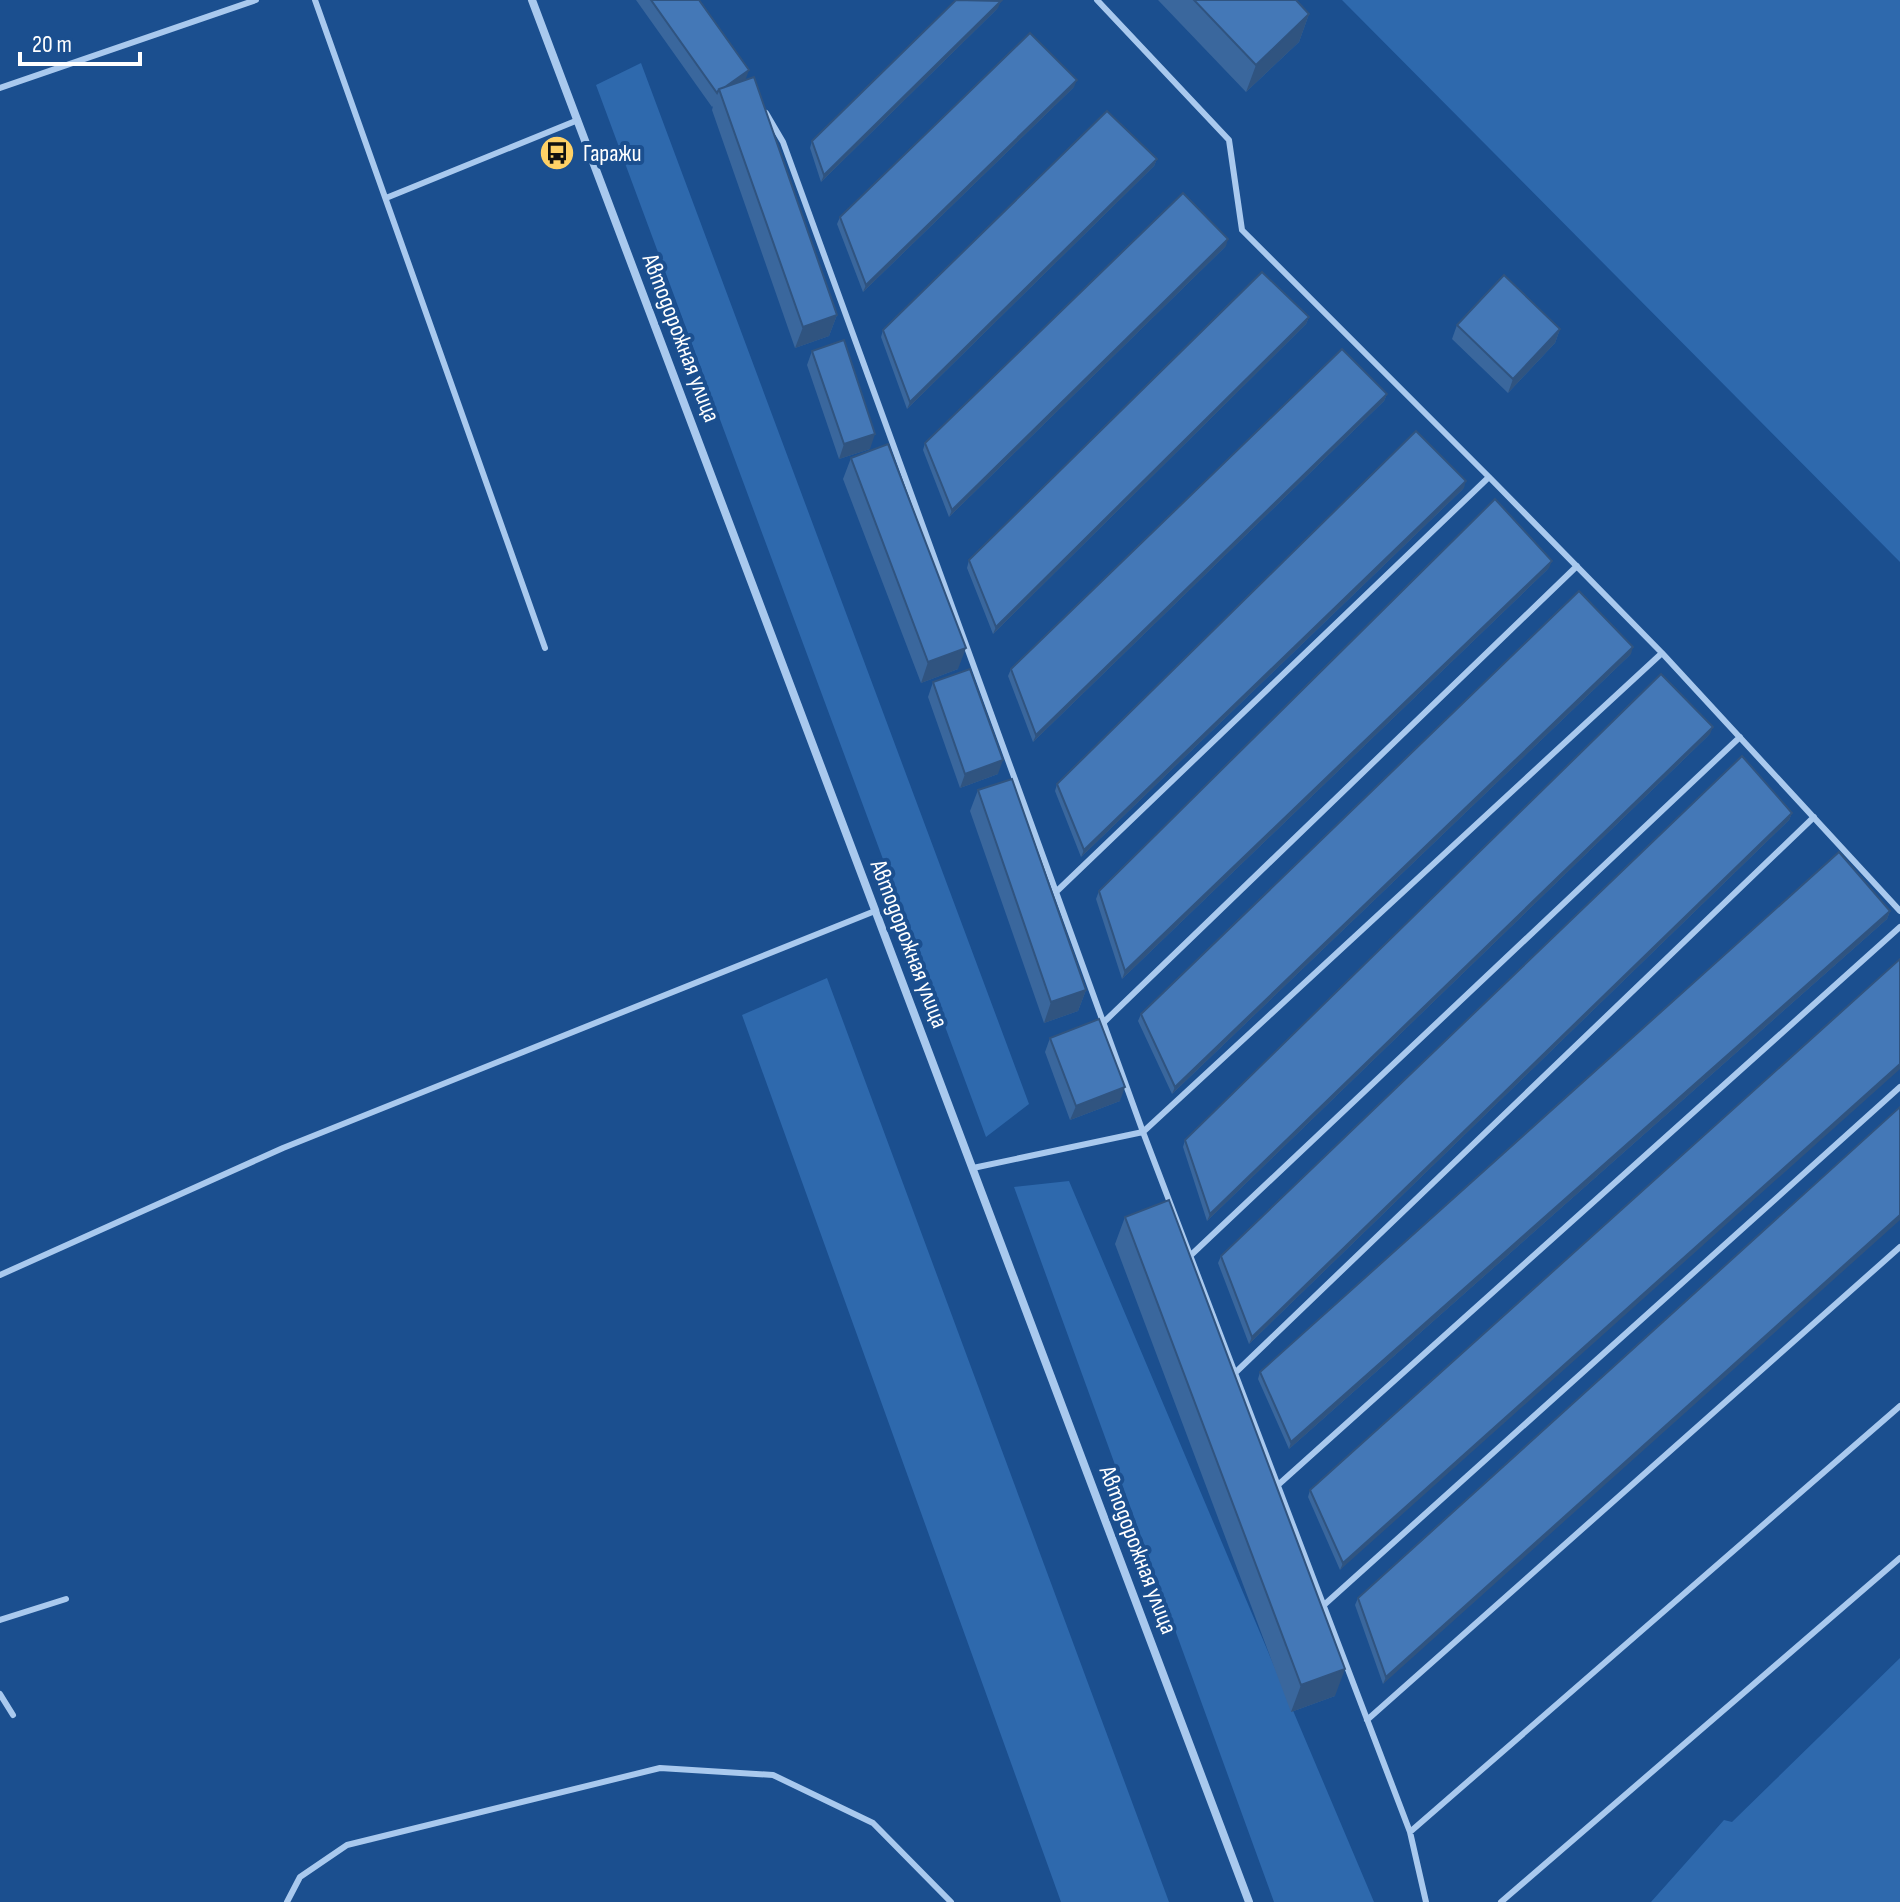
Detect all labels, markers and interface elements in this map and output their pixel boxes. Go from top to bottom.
scale bar [20,16,140,66]
text: 20 m [32,30,72,59]
bus stop icon: Гаражи [538,134,576,172]
place label: Гаражи [583,139,642,168]
street label: Автодорожная улица [635,249,726,426]
street label: Автодорожная улица [863,855,954,1032]
street label: Автодорожная улица [1092,1461,1183,1638]

